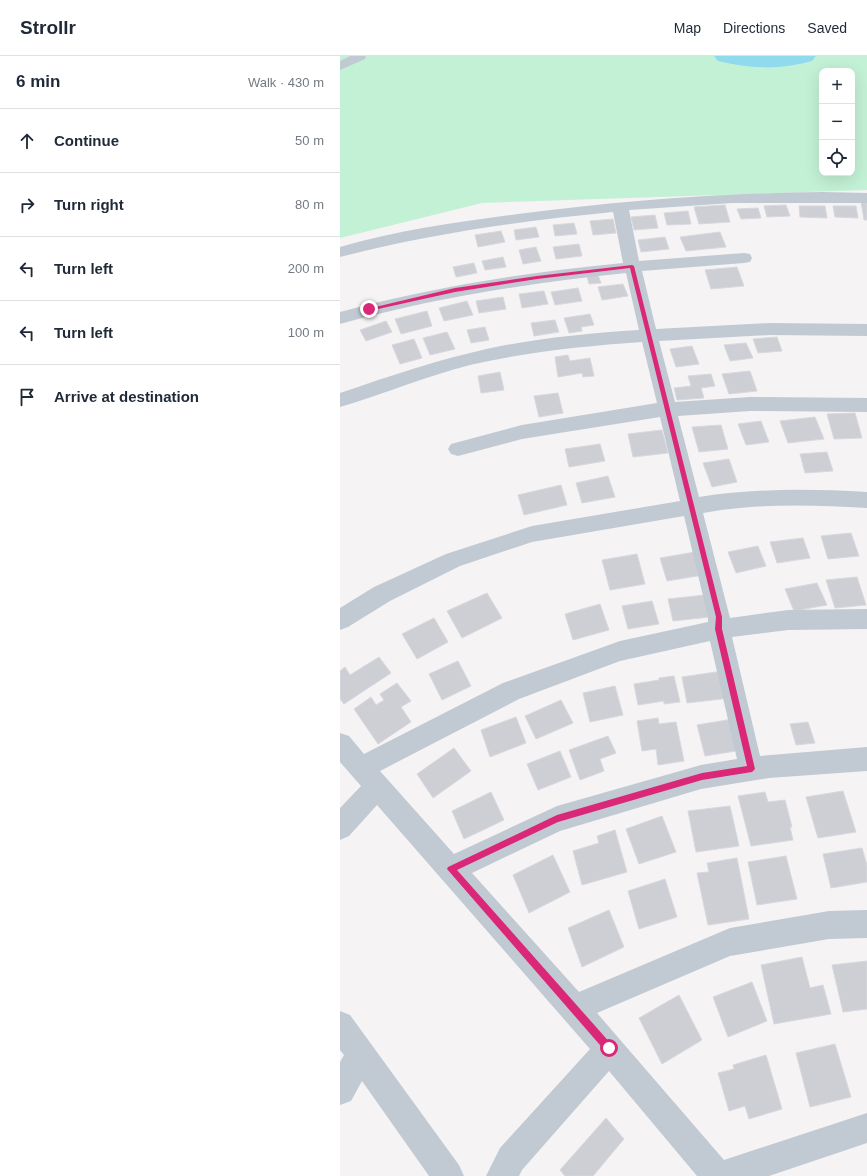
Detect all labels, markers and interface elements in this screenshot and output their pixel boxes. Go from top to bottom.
text: Strollr [20,17,76,38]
text: Map [674,20,701,36]
text: Directions [723,20,785,36]
text: Saved [807,20,847,36]
map controls [819,68,855,176]
button: + [819,68,855,104]
text: 6 min [16,72,60,91]
text: Walk · 430 m [248,75,324,90]
button: − [819,104,855,140]
icon: ahead [16,130,38,152]
text: Continue [54,132,119,149]
text: 50 m [295,133,324,148]
button: locate [819,140,855,176]
icon: right [16,194,38,216]
text: Turn right [54,196,124,213]
text: 80 m [295,197,324,212]
icon: left [16,258,38,280]
text: Turn left [54,260,113,277]
text: 200 m [288,261,324,276]
route end [360,300,378,318]
icon: left [16,322,38,344]
text: Turn left [54,324,113,341]
text: 100 m [288,325,324,340]
icon: arrive [16,386,38,408]
text: Arrive at destination [54,388,199,405]
route start [600,1039,618,1057]

